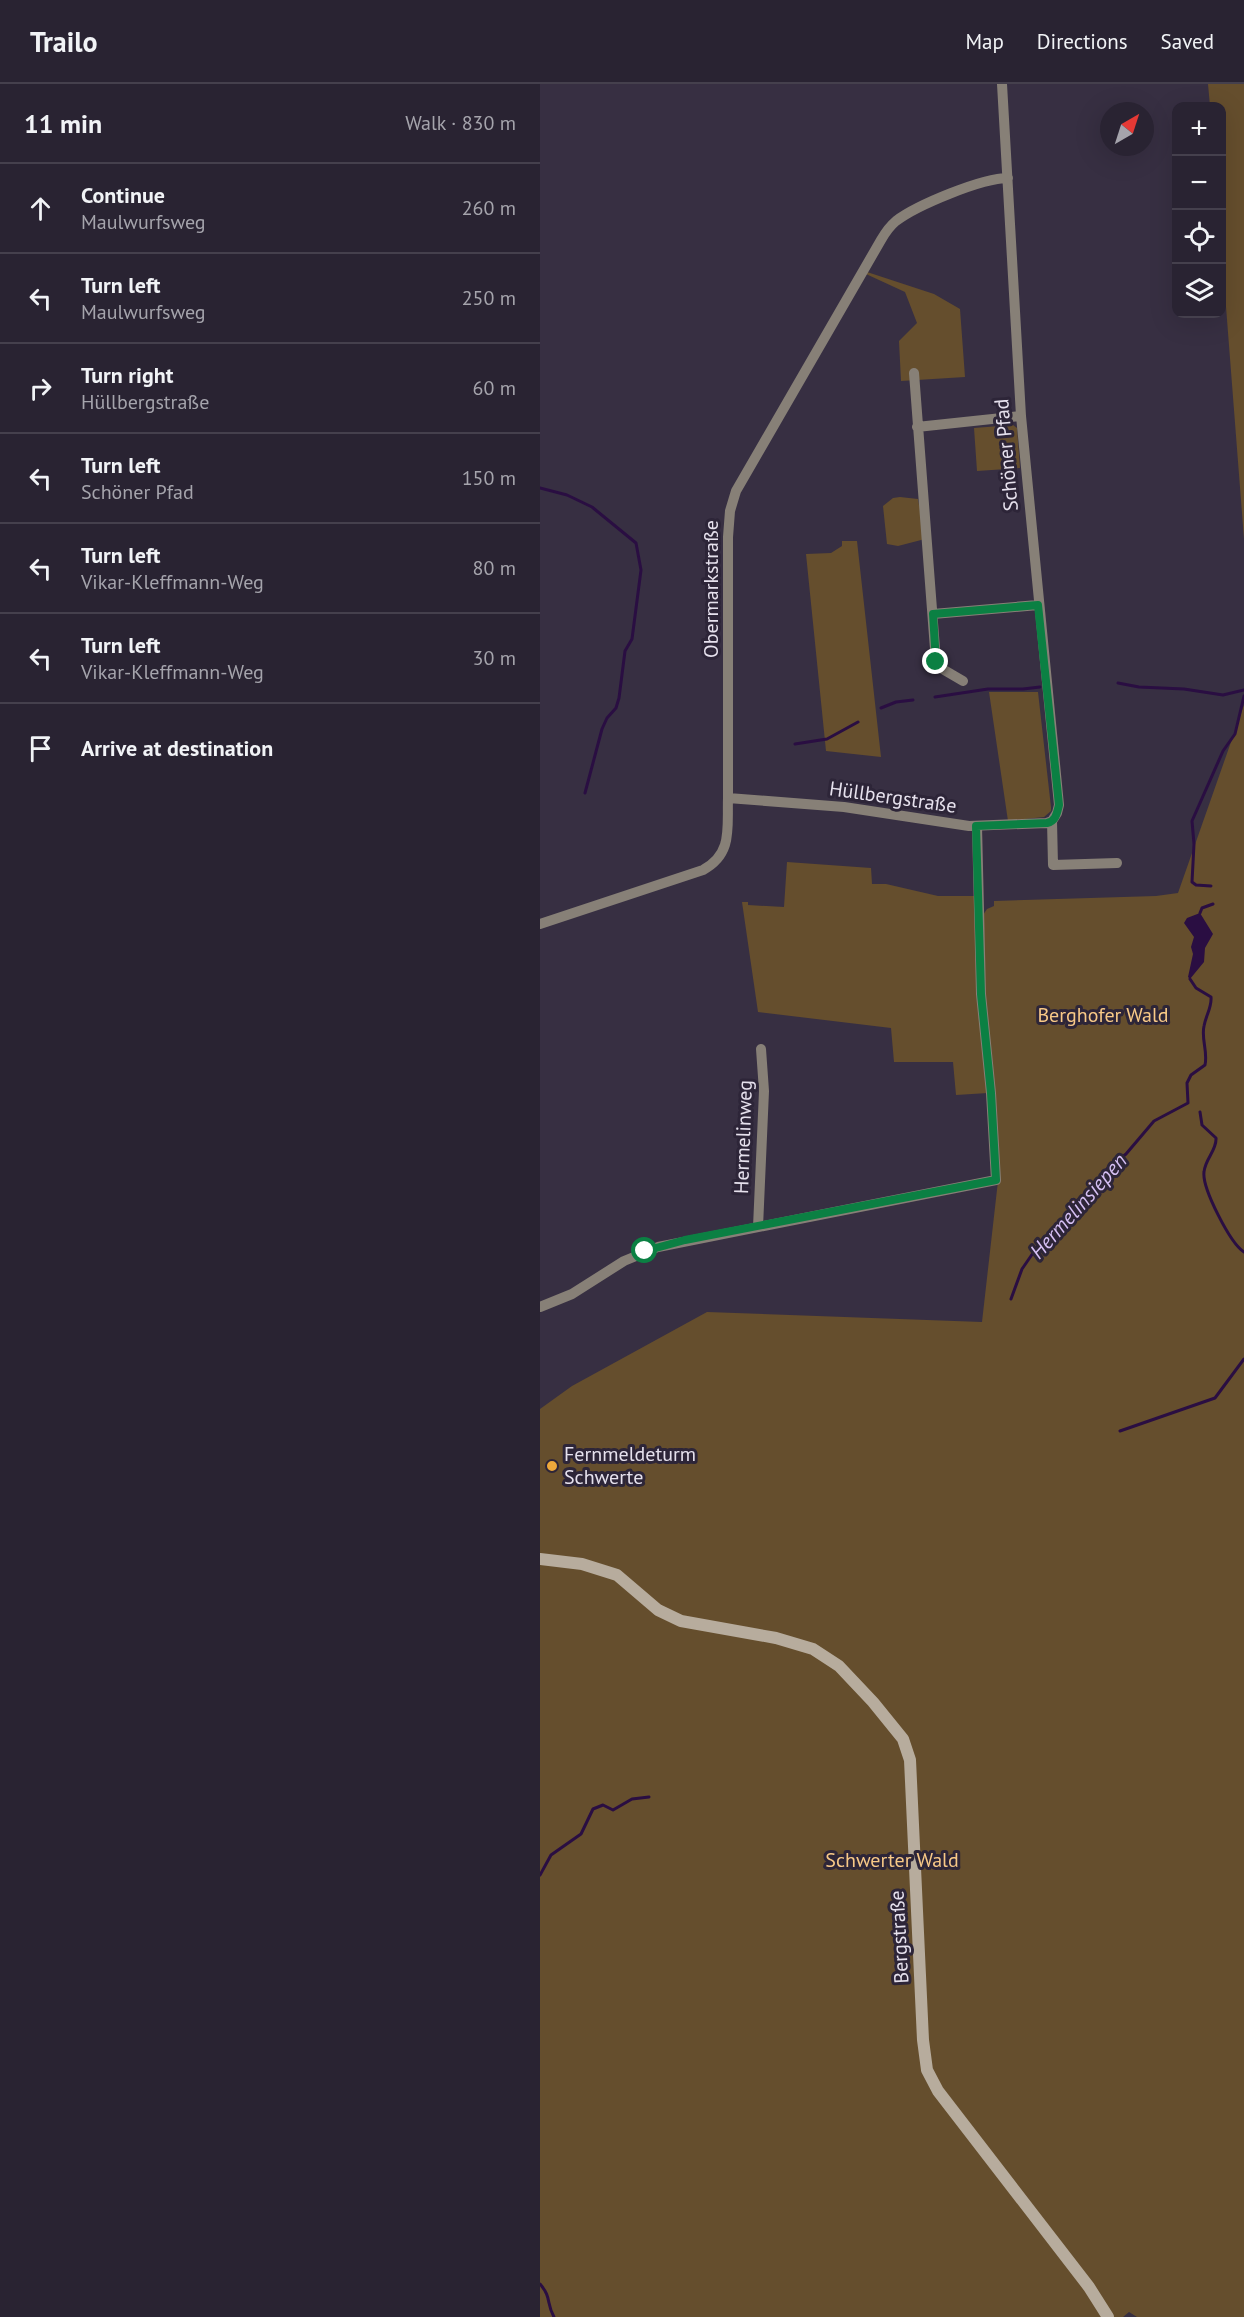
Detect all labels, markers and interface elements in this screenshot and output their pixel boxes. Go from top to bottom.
text: Trailo [30,23,97,60]
text: Map [965,28,1004,55]
text: Directions [1037,28,1128,55]
text: Saved [1161,28,1214,55]
north arrow [1100,102,1154,156]
map controls [1172,102,1226,318]
button: + [1172,102,1226,156]
text: 11 min [24,107,102,140]
text: Walk · 830 m [405,110,516,136]
button: − [1172,156,1226,210]
text: Continue [81,181,165,209]
icon: ahead [24,192,57,225]
text: 260 m [462,195,516,221]
text: Maulwurfsweg [81,209,206,235]
button: locate [1172,210,1226,264]
button: layers [1172,264,1226,318]
text: Turn left [81,271,161,299]
icon: left [24,282,57,315]
text: 250 m [462,285,516,311]
text: Maulwurfsweg [81,299,206,325]
text: Turn right [81,361,173,389]
icon: right [24,372,57,405]
text: 60 m [473,375,516,401]
text: Hüllbergstraße [81,389,209,415]
street label: Schöner Pfad [988,398,1024,512]
text: Turn left [81,451,161,479]
icon: left [24,462,57,495]
text: 150 m [462,465,516,491]
text: Schöner Pfad [81,479,194,505]
street label: Obermarkstraße [698,520,724,658]
text: Turn left [81,541,161,569]
icon: left [24,552,57,585]
text: 80 m [473,555,516,581]
text: Vikar-Kleffmann-Weg [81,569,264,595]
text: Turn left [81,631,161,659]
icon: left [24,642,57,675]
text: 30 m [473,645,516,671]
route end [922,648,948,674]
text: Vikar-Kleffmann-Weg [81,659,264,685]
icon: arrive [24,732,57,765]
text: Arrive at destination [81,734,273,762]
street label: Hüllbergstraße [828,775,958,819]
park label: Berghofer Wald [1037,1002,1169,1028]
street label: Hermelinweg [728,1080,758,1194]
water label: Hermelinsiepen [1024,1148,1132,1264]
route start [631,1237,657,1263]
place label: Fernmeldeturm Schwerte [564,1441,696,1490]
marker: Fernmeldeturm Schwerte [545,1459,559,1473]
park label: Schwerter Wald [825,1847,959,1873]
street label: Bergstraße [884,1890,914,1984]

